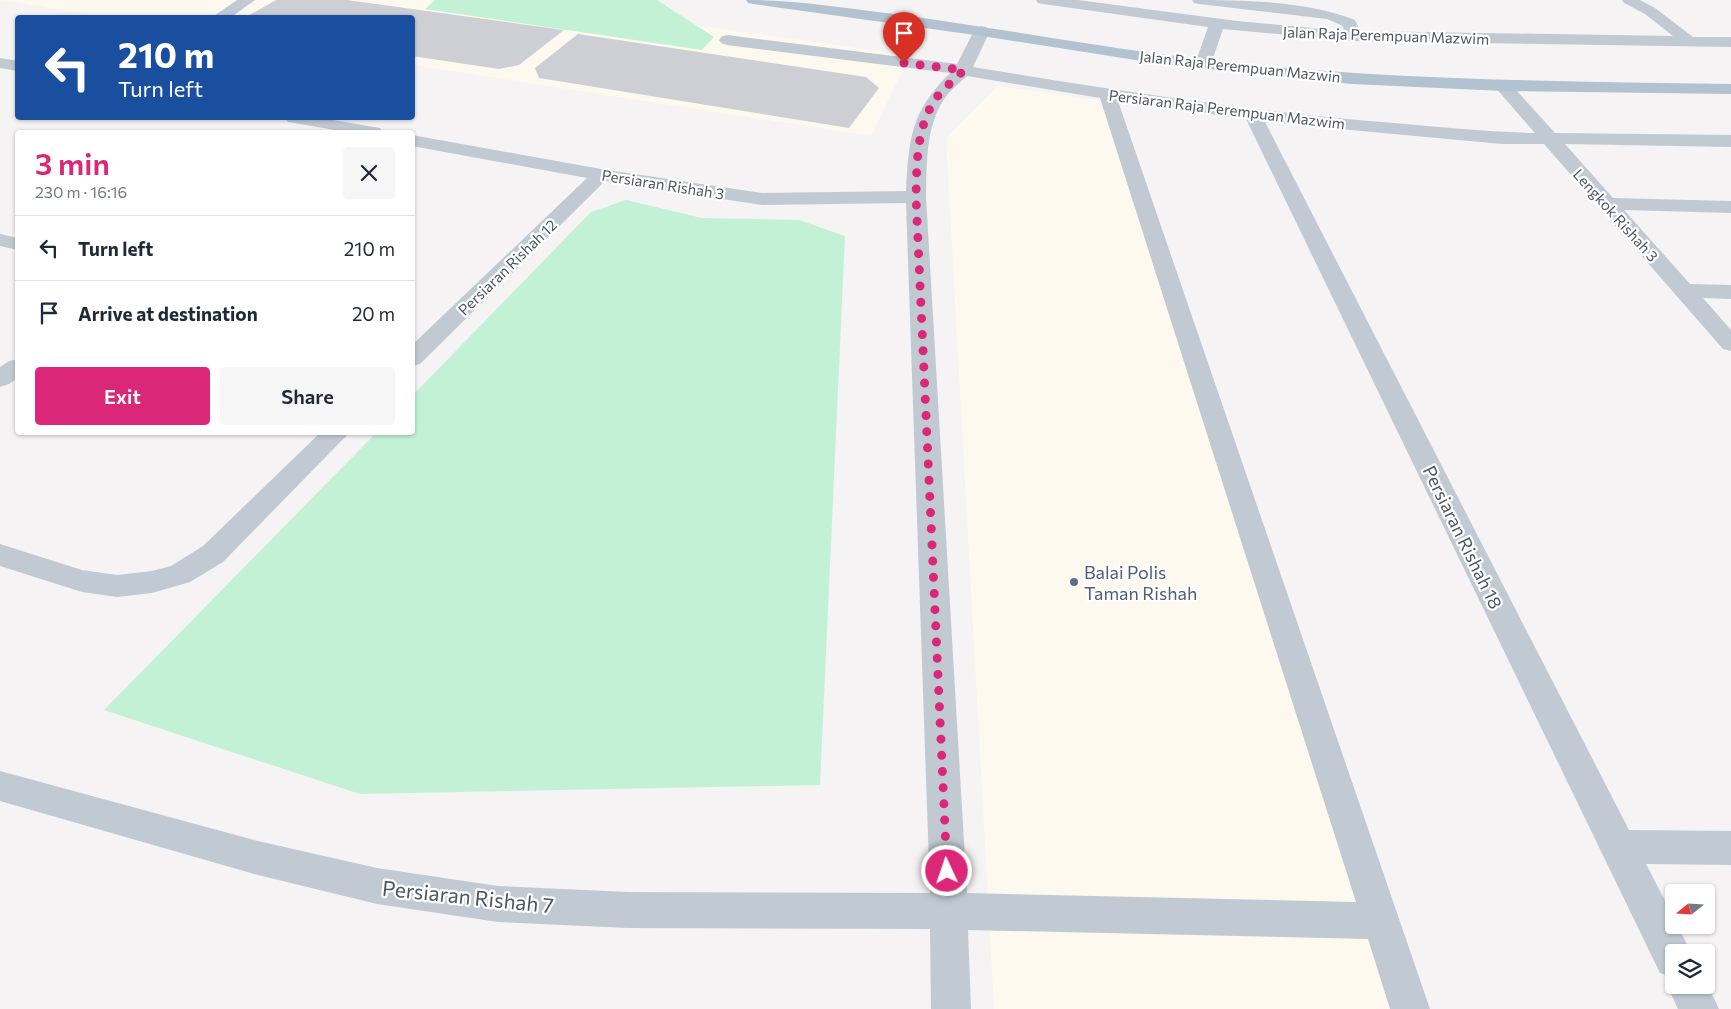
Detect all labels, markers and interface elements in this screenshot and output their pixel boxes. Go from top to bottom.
pin [883,12,925,63]
icon: arrive [890,19,918,47]
street label: Jalan Raja Perempuan Mazwim [1282,22,1490,48]
text: 210 m [118,32,214,75]
icon: left [35,35,100,100]
street label: Jalan Raja Perempuan Mazwin [1139,46,1341,86]
text: Turn left [118,75,203,102]
street label: Persiaran Raja Perempuan Mazwim [1108,86,1346,132]
text: 3 min [35,144,110,181]
button: close [343,147,395,199]
street label: Persiaran Rishah 3 [601,165,725,203]
street label: Lengkok Rishah 3 [1570,165,1662,265]
text: 230 m · 16:16 [35,182,127,201]
street label: Persiaran Rishah 12 [454,215,560,319]
icon: left [35,234,63,262]
text: Turn left [78,237,153,260]
text: 210 m [344,237,395,260]
icon: arrive [35,299,63,327]
text: Arrive at destination [78,302,258,325]
text: 20 m [352,302,395,325]
button: Exit [35,367,210,425]
button: Share [220,367,395,425]
street label: Persiaran Rishah 18 [1419,462,1507,612]
place label: Balai Polis Taman Rishah [1084,561,1197,604]
marker: Balai Polis Taman Rishah [1068,576,1080,588]
position arrow [920,844,972,896]
street label: Persiaran Rishah 7 [381,875,555,917]
north arrow [1665,884,1715,934]
map controls [1665,884,1715,994]
button: layers [1665,944,1715,994]

